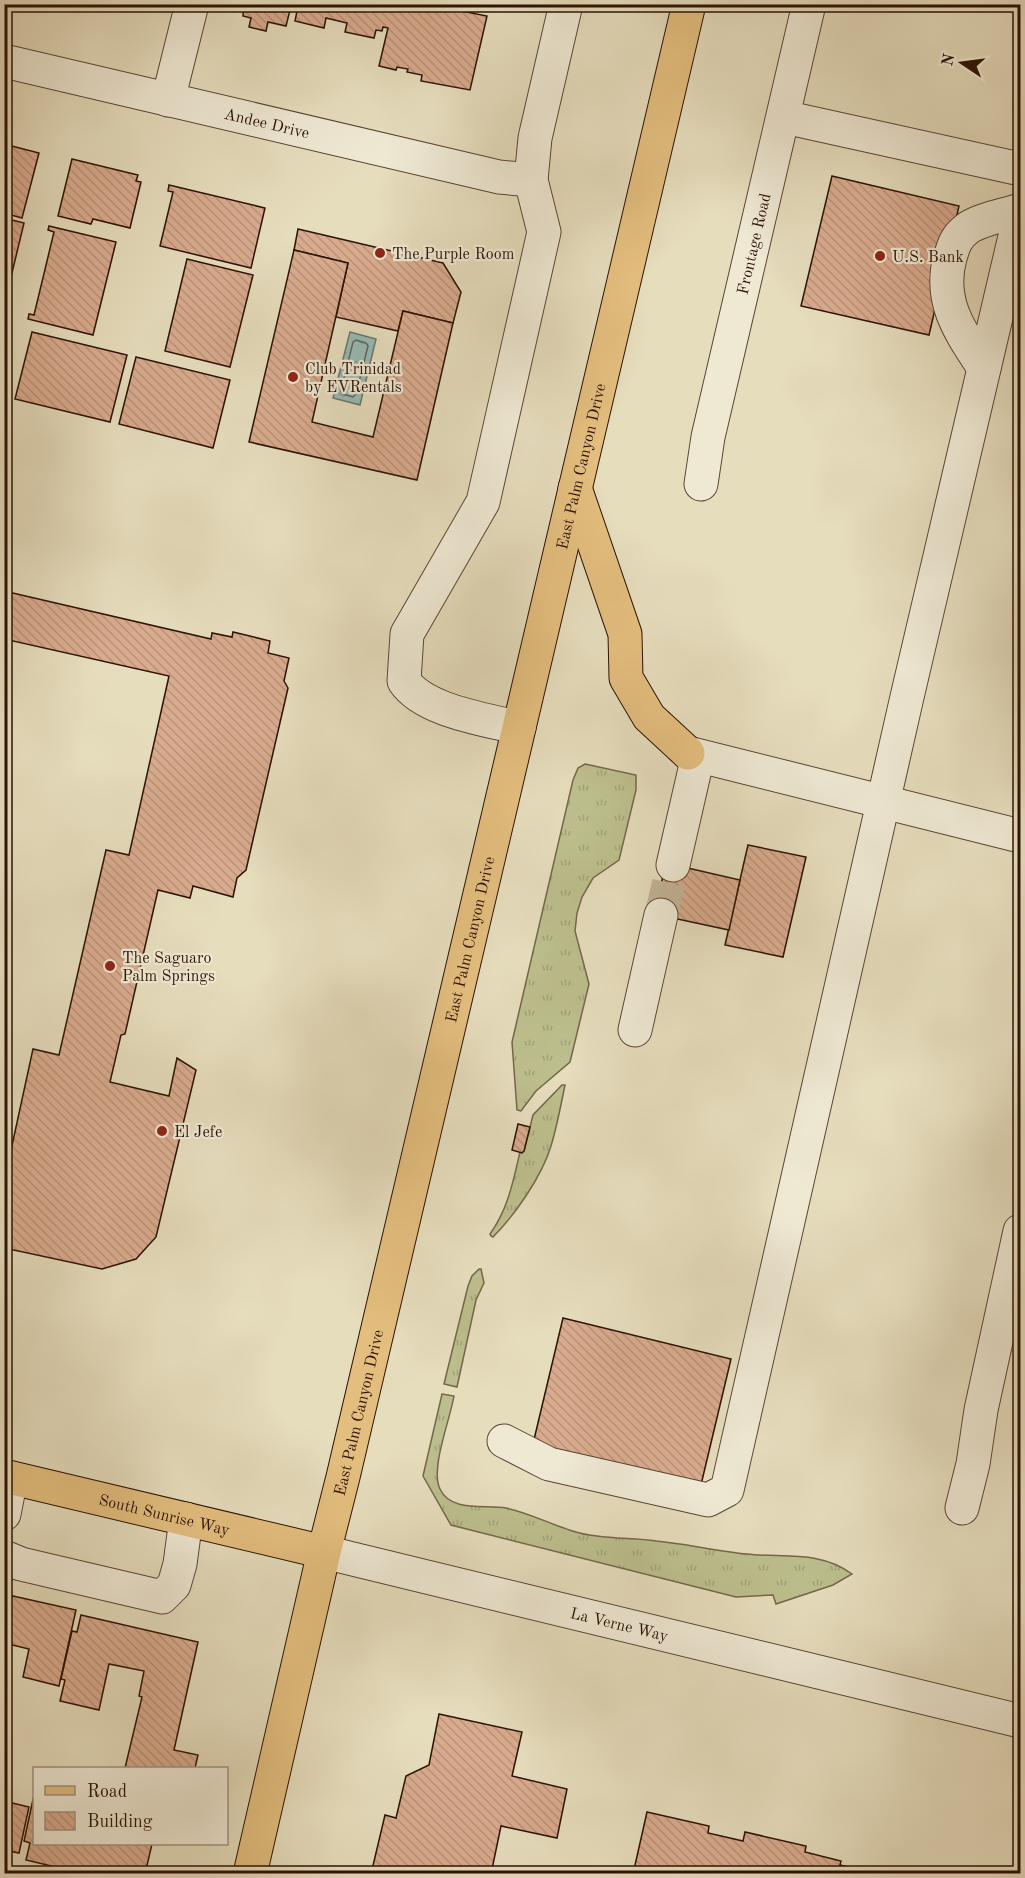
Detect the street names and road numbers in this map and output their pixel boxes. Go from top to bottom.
street label: Andee Drive [222,107,311,142]
street label: Frontage Road [735,192,775,296]
street label: East Palm Canyon Drive [555,382,610,551]
street label: East Palm Canyon Drive [444,855,498,1025]
street label: East Palm Canyon Drive [333,1328,387,1498]
street label: South Sunrise Way [97,1493,232,1539]
street label: La Verne Way [568,1606,670,1645]

